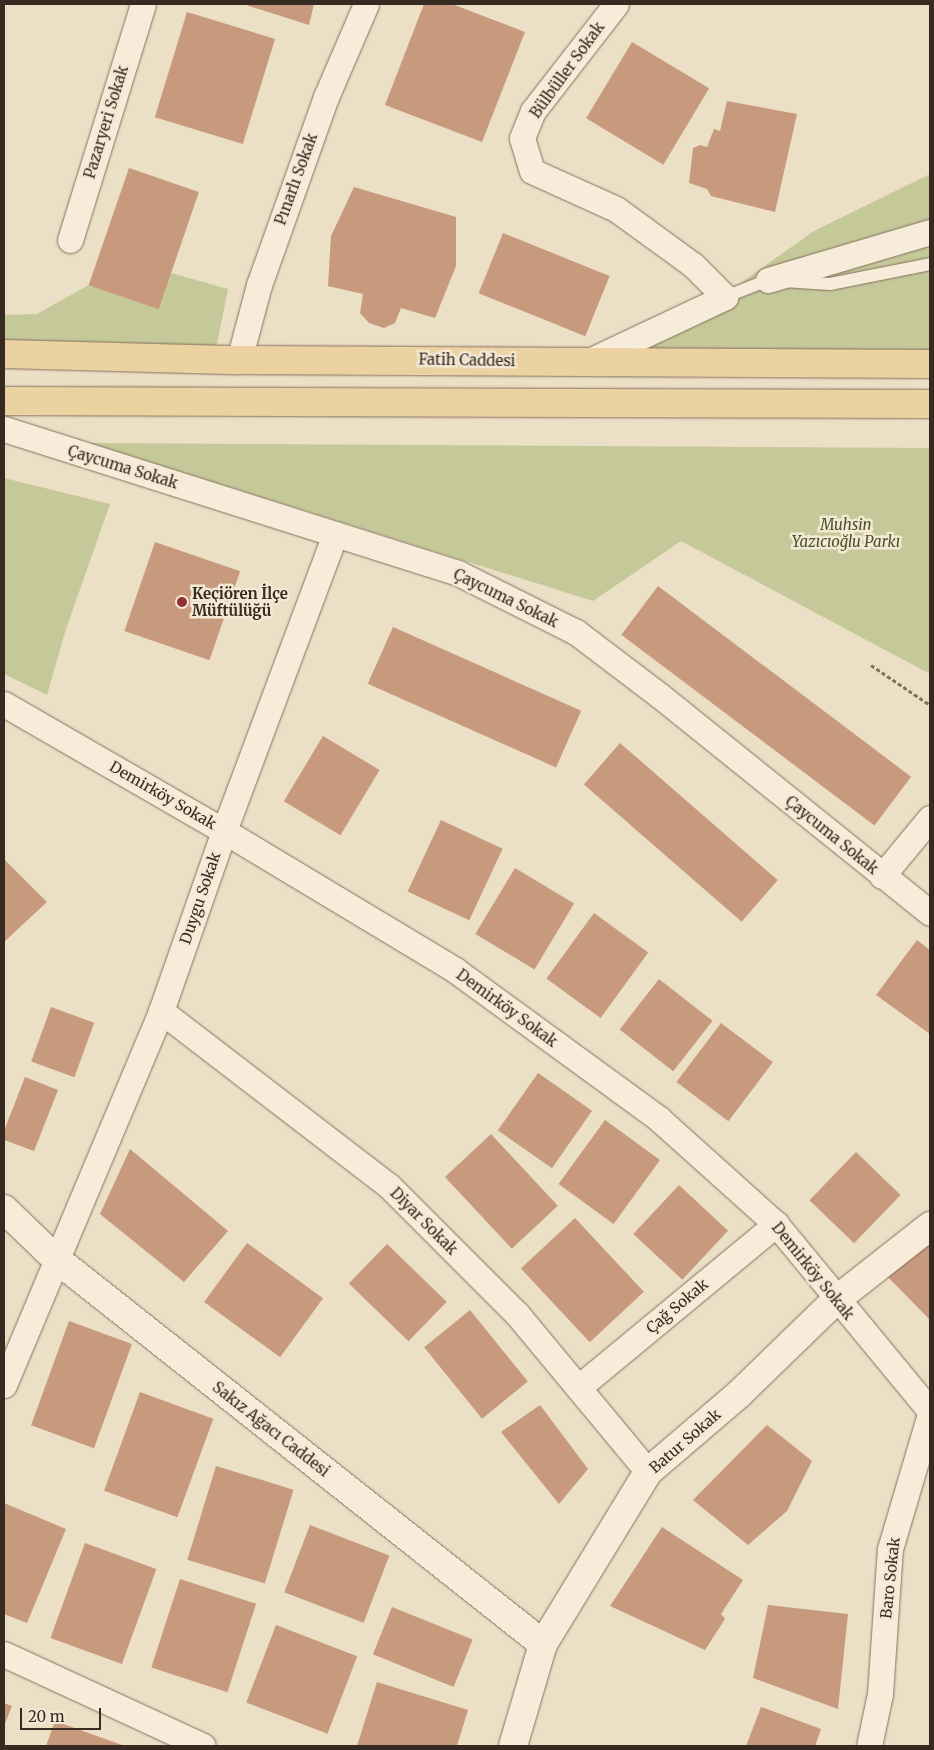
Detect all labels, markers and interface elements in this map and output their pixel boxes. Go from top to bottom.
street label: Bülbüller Sokak [526,18,608,122]
street label: Pazaryeri Sokak [80,63,132,181]
street label: Pınarlı Sokak [271,131,321,227]
street label: Fatih Caddesi [418,350,516,370]
street label: Çaycuma Sokak [66,442,180,492]
park label: Muhsin Yazıcıoğlu Parkı [792,515,900,550]
street label: Çaycuma Sokak [451,565,561,631]
place label: Keçiören İlçe Müftülüğü [192,584,288,619]
marker: Keçiören İlçe Müftülüğü [176,596,188,608]
street label: Demirköy Sokak [106,757,220,833]
street label: Çaycuma Sokak [782,792,882,878]
street label: Duygu Sokak [176,850,224,946]
street label: Demirköy Sokak [453,965,561,1051]
street label: Diyar Sokak [387,1184,461,1258]
street label: Demirköy Sokak [768,1219,858,1323]
street label: Çağ Sokak [642,1275,712,1337]
street label: Sakız Ağacı Caddesi [209,1378,333,1480]
street label: Batur Sokak [646,1405,724,1477]
street label: Baro Sokak [877,1536,903,1620]
scale bar [22,1698,104,1730]
text: 20 m [28,1707,65,1726]

